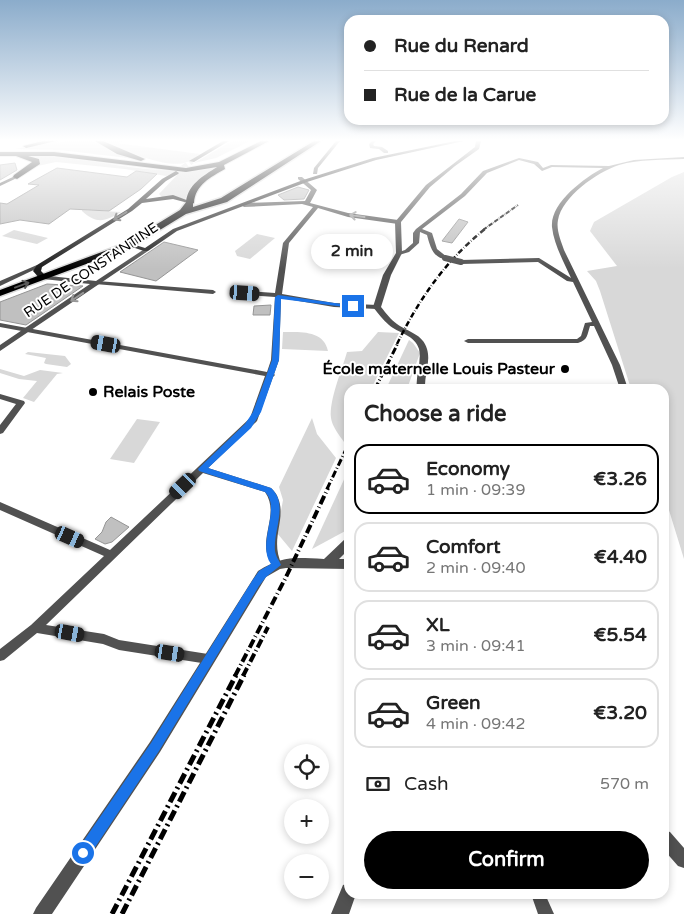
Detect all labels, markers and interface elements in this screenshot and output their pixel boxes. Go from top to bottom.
text: Rue du Renard [394,35,529,57]
text: Rue de la Carue [394,84,536,106]
one-way arrow [349,211,365,221]
one-way arrow [113,212,127,222]
street label: RUE DE CONSTANTINE [21,219,161,321]
callout: 2 min [312,234,394,268]
text: 2 min [331,241,373,261]
one-way arrow [13,280,29,289]
car [229,284,260,302]
one-way arrow [70,292,84,302]
route end [342,295,364,317]
car [89,334,122,354]
place label: École maternelle Louis Pasteur [323,359,556,379]
marker: École maternelle Louis Pasteur [559,363,571,375]
place label: Relais Poste [103,382,195,402]
marker: Relais Poste [87,386,99,398]
text: Choose a ride [364,401,507,427]
icon: car [366,457,411,502]
text: Economy [426,458,510,480]
text: €3.26 [593,468,647,490]
car [166,470,199,502]
text: 1 min · 09:39 [426,480,525,500]
car [53,524,86,550]
icon: car [366,535,411,580]
text: Comfort [426,536,500,558]
text: €4.40 [594,546,647,568]
text: 2 min · 09:40 [426,558,525,578]
icon: car [366,613,411,658]
text: XL [426,614,450,636]
car [53,623,86,643]
text: €5.54 [593,624,647,646]
text: 3 min · 09:41 [426,636,525,656]
car [154,643,185,663]
icon: car [366,691,411,736]
text: Green [426,692,480,714]
text: €3.20 [593,702,647,724]
text: 4 min · 09:42 [426,714,525,734]
map controls [284,744,329,899]
button: locate [284,744,329,789]
icon: cash [364,770,392,798]
text: Cash [404,773,449,795]
text: 570 m [600,774,649,794]
button: + [284,799,329,844]
button: Confirm [364,831,649,889]
route start [72,842,94,864]
button: − [284,854,329,899]

